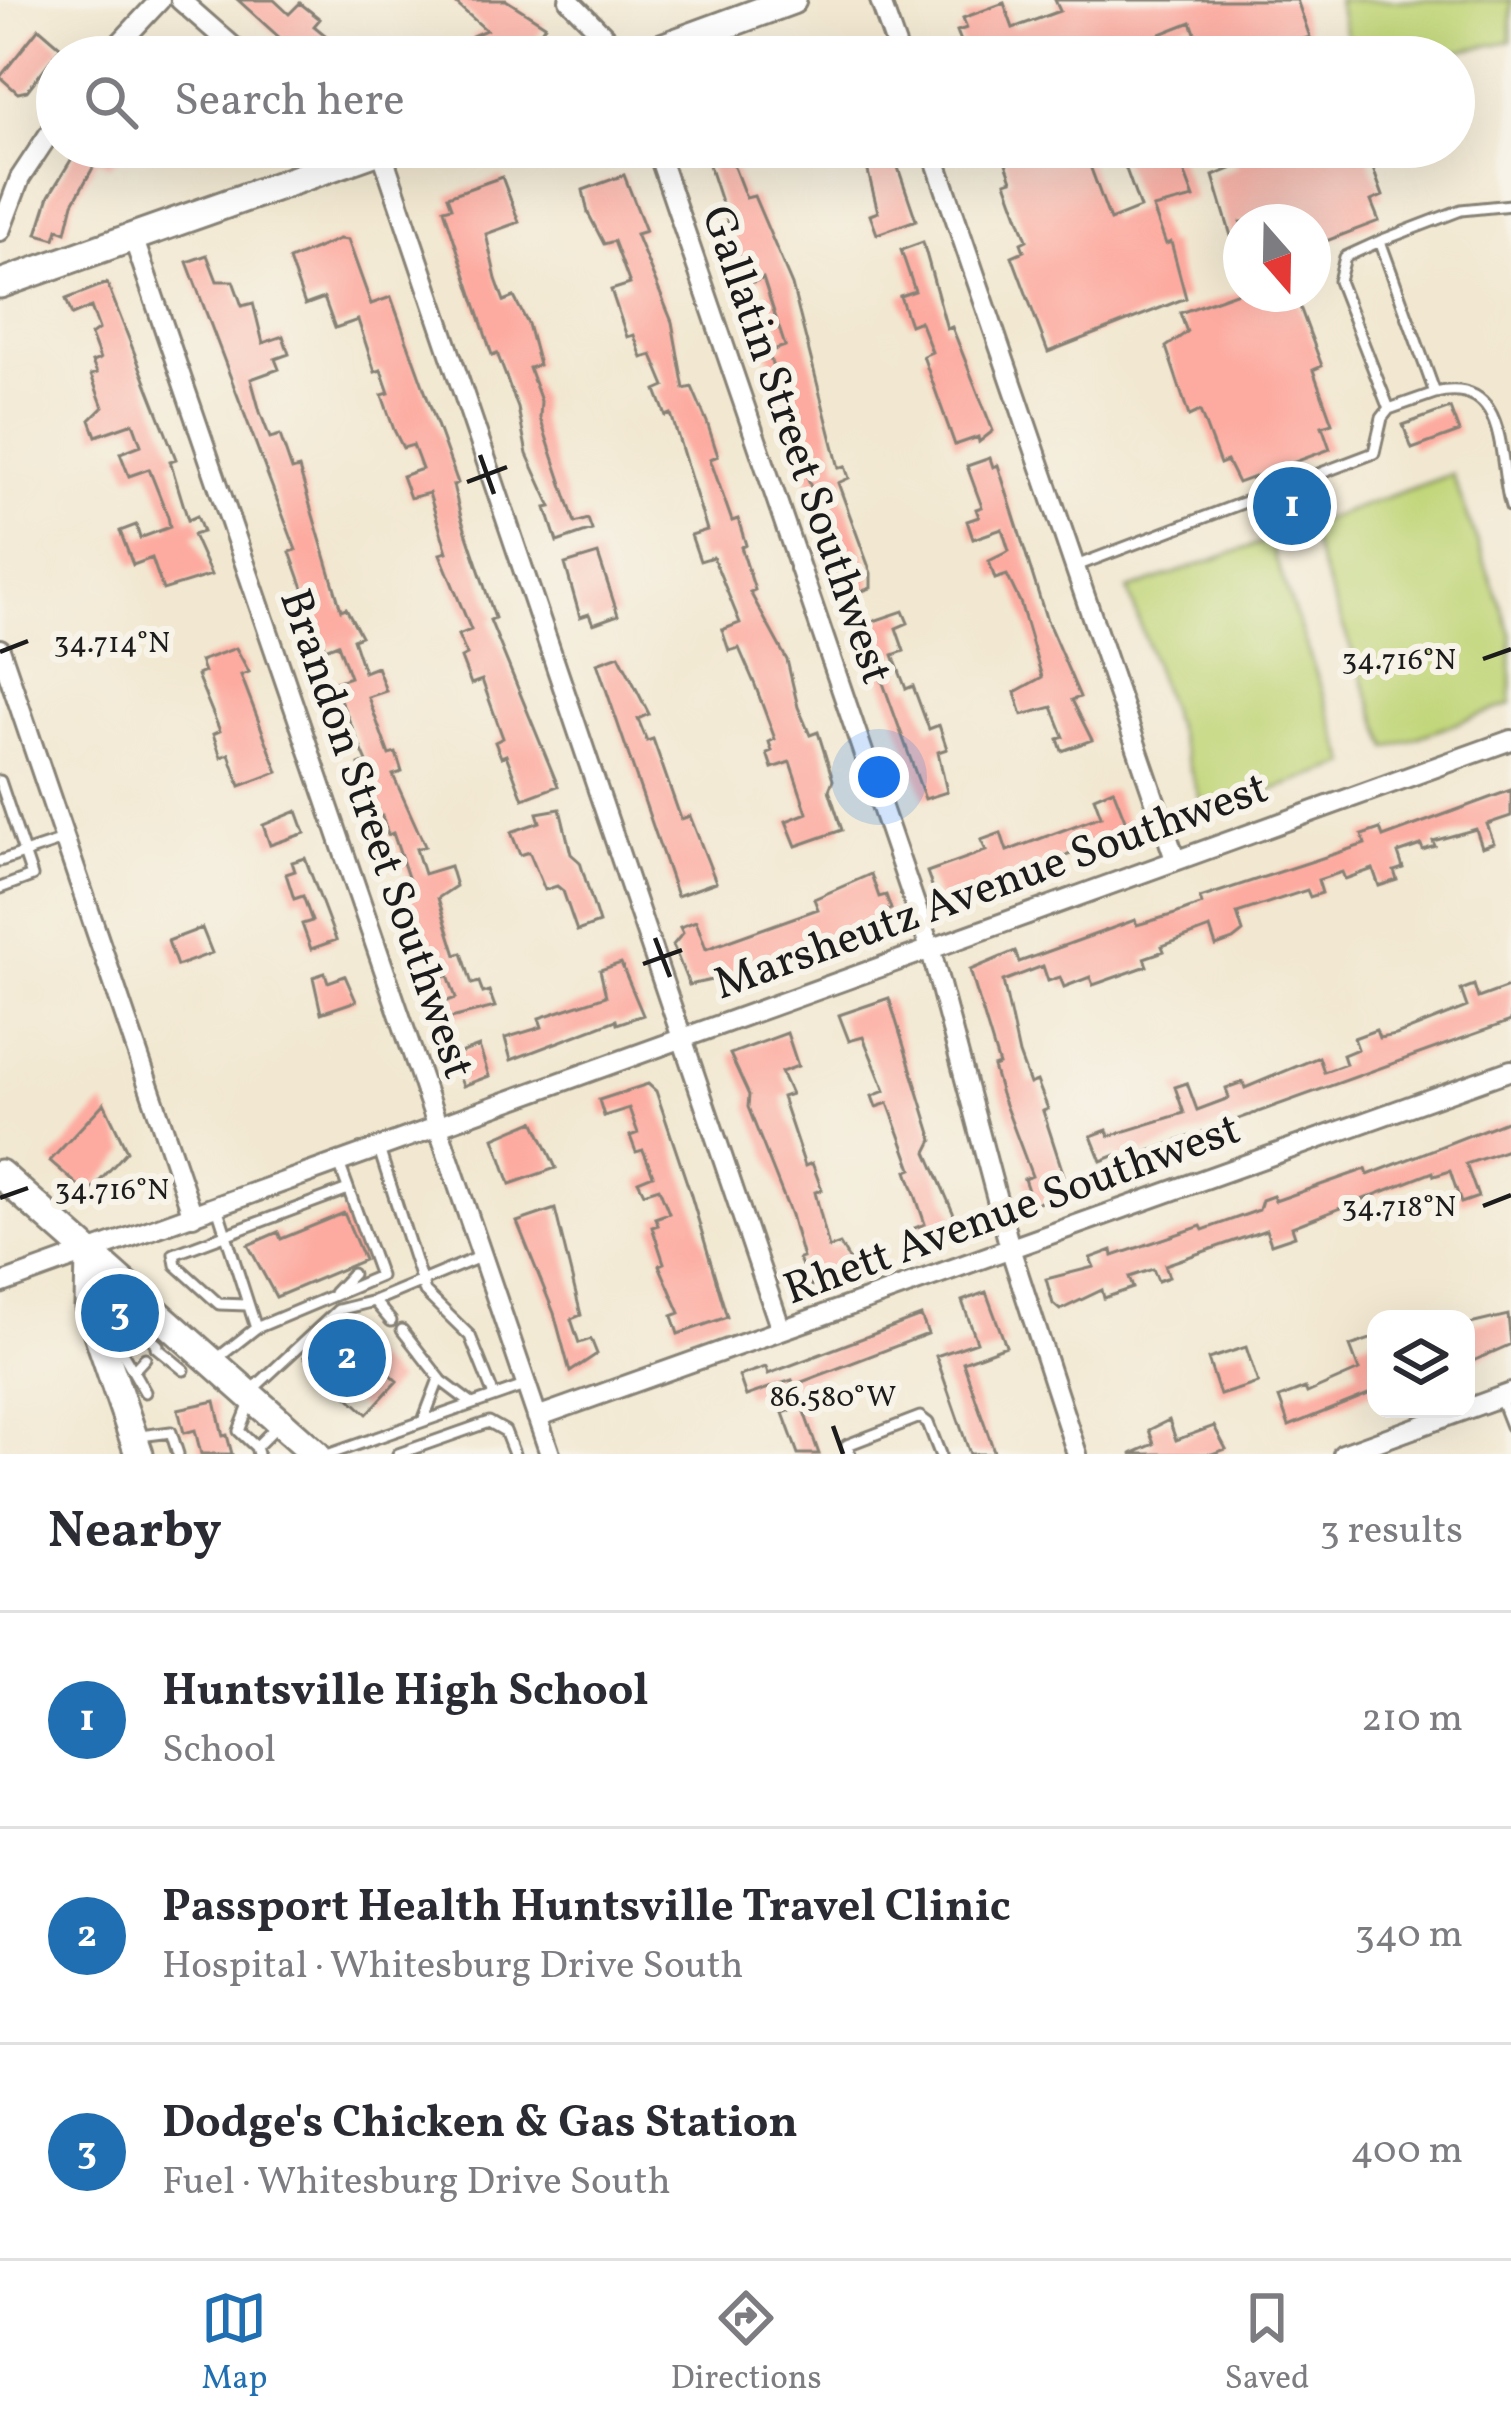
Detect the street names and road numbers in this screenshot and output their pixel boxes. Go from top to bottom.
street label: Gallatin Street Southwest [683,198,906,693]
street label: Brandon Street Southwest [261,581,488,1088]
street label: Marsheutz Avenue Southwest [706,759,1277,1018]
street label: Rhett Avenue Southwest [776,1099,1249,1323]

